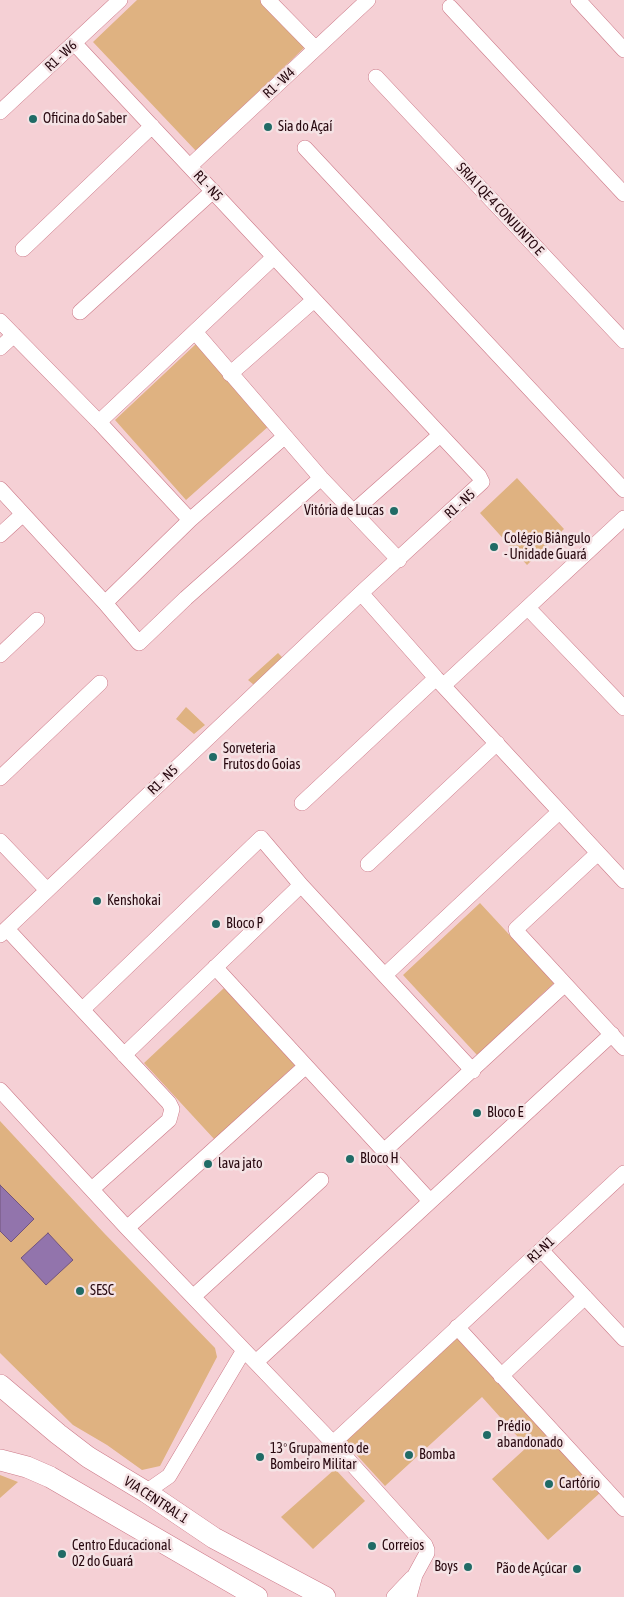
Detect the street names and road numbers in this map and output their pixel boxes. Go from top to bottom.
street label: R1 - W6 [42,37,80,75]
street label: R1 - W4 [260,64,298,102]
street label: SRIA I QE 4 CONJUNTO E [453,159,547,259]
street label: R1 - N5 [190,167,226,205]
street label: R1 - N5 [441,486,479,522]
street label: R1 - N5 [144,762,182,798]
street label: R1-N1 [524,1233,558,1267]
street label: VIA CENTRAL 1 [121,1473,191,1527]

